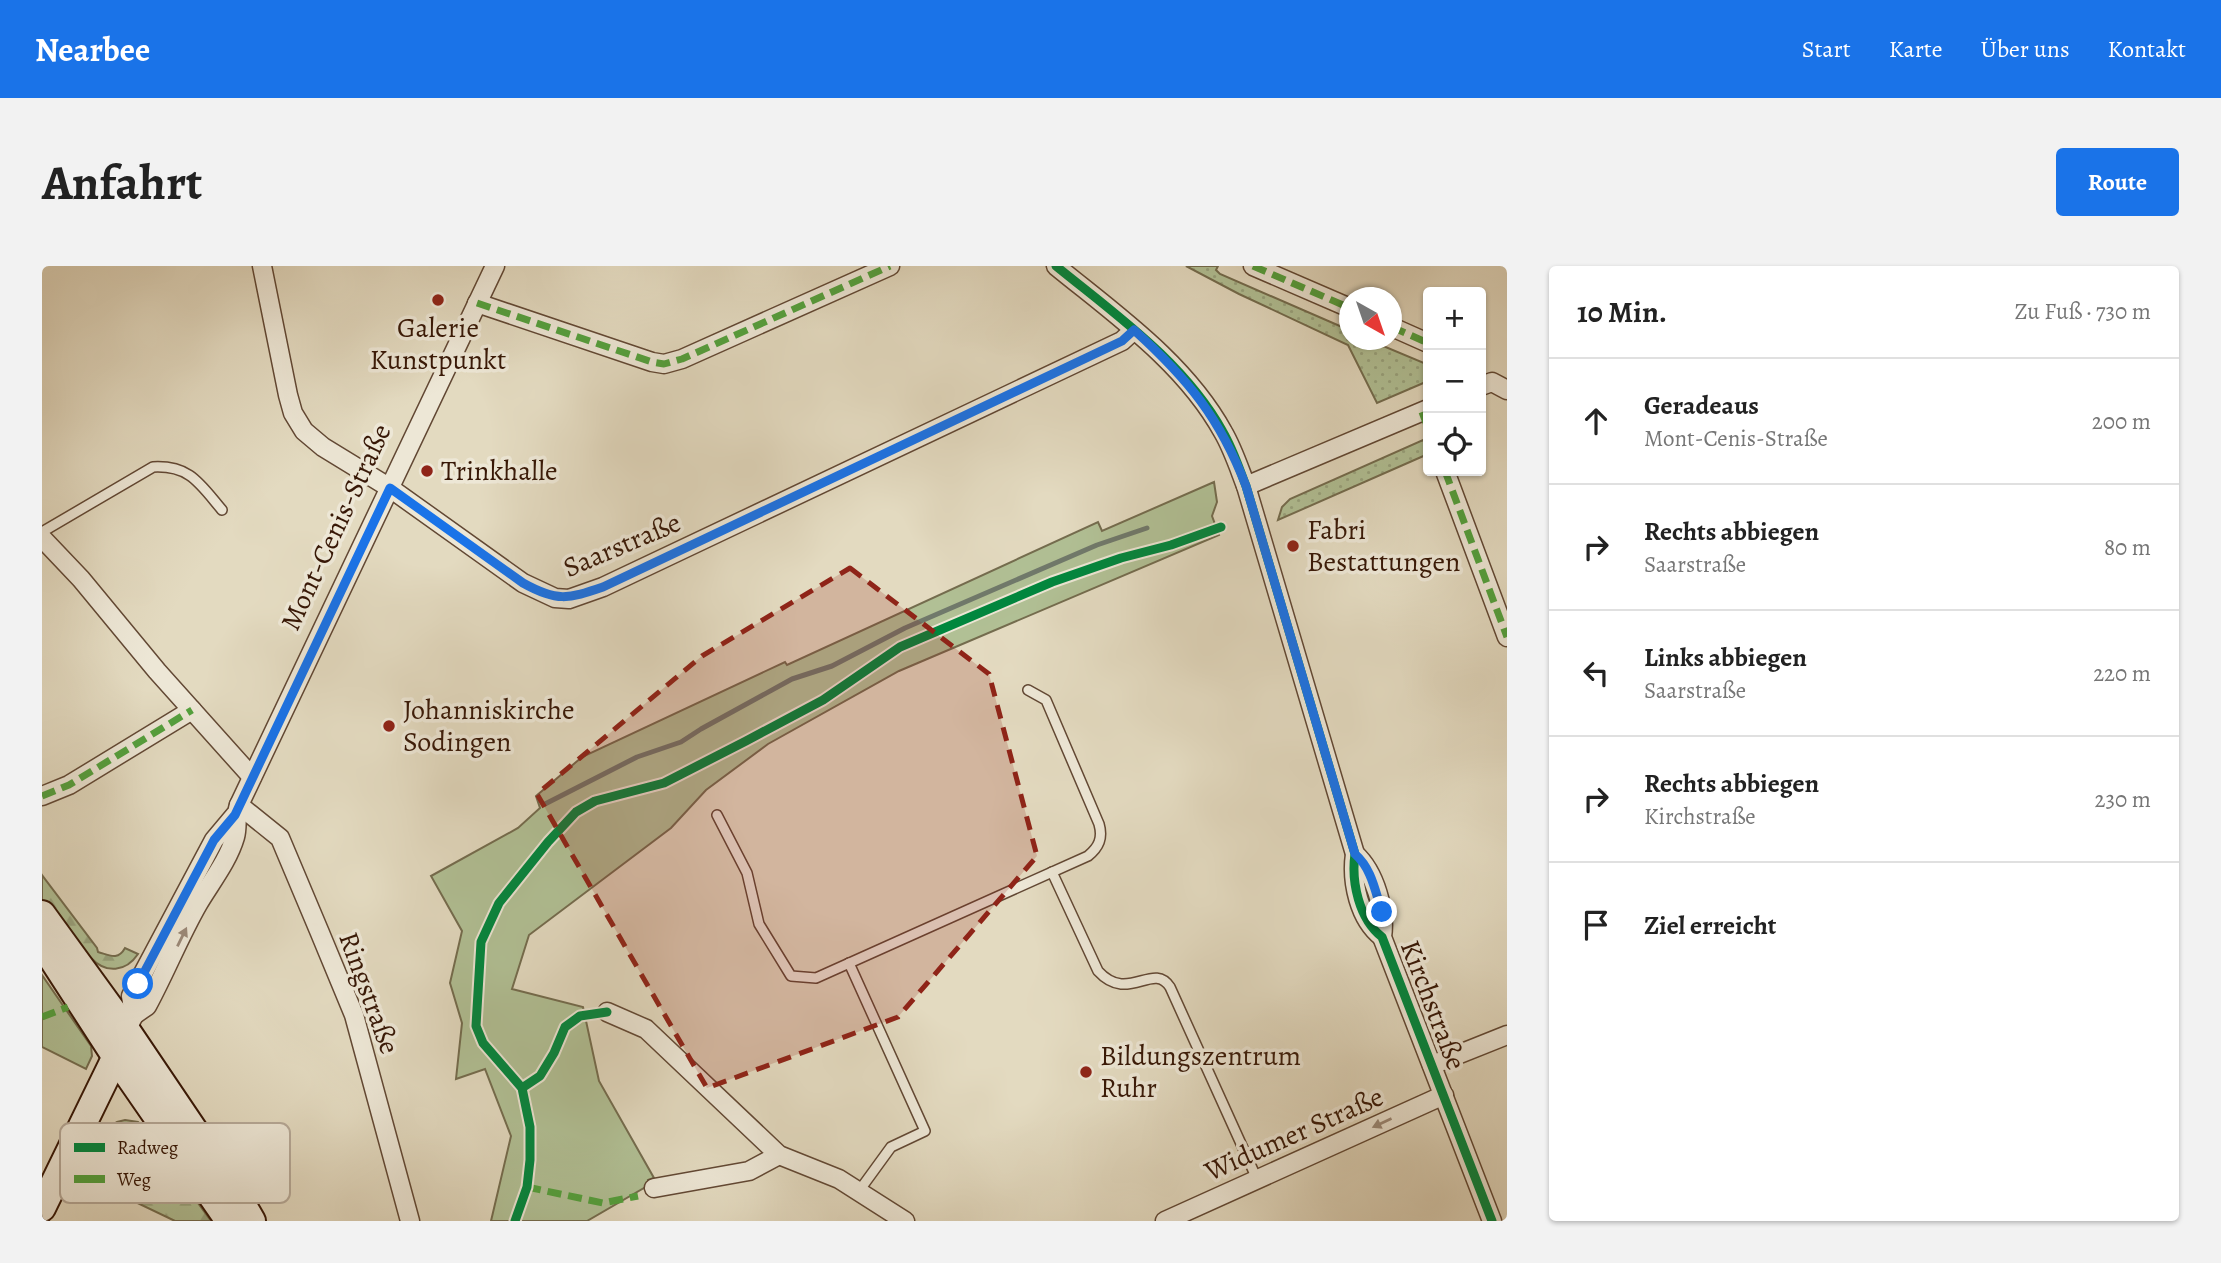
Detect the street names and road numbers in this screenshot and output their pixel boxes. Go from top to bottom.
street label: Mont-Cenis-Straße [272,418,400,636]
street label: Saarstraße [557,503,687,587]
street label: Ringstraße [329,927,409,1059]
street label: Kirchstraße [1391,935,1475,1075]
street label: Widumer Straße [1198,1078,1389,1191]

